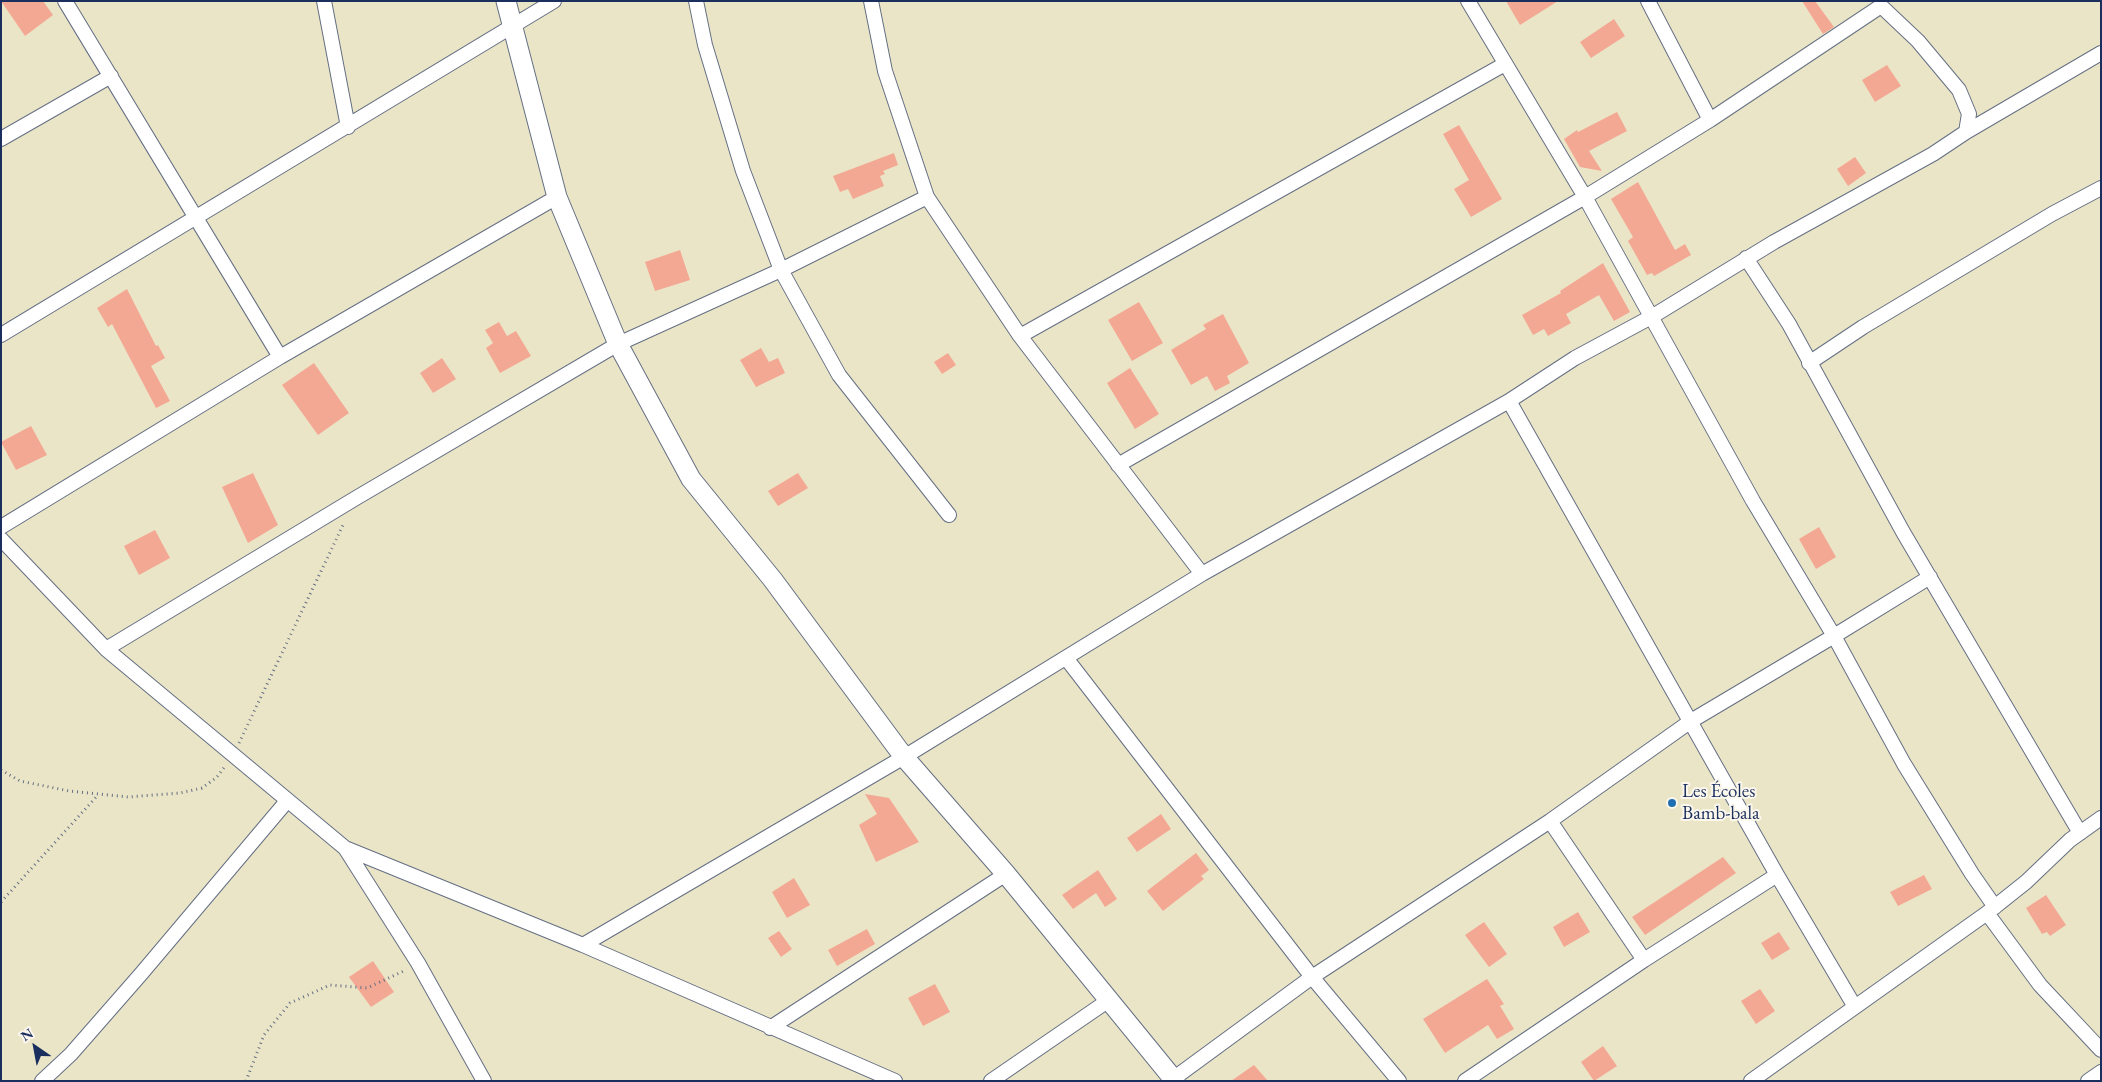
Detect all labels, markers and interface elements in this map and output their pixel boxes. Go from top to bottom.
place label: Les Écoles Bamb-bala [1682,781,1760,825]
marker: Les Écoles Bamb-bala [1666,797,1678,809]
north arrow [10,1022,60,1072]
text: N [17,1024,36,1045]

